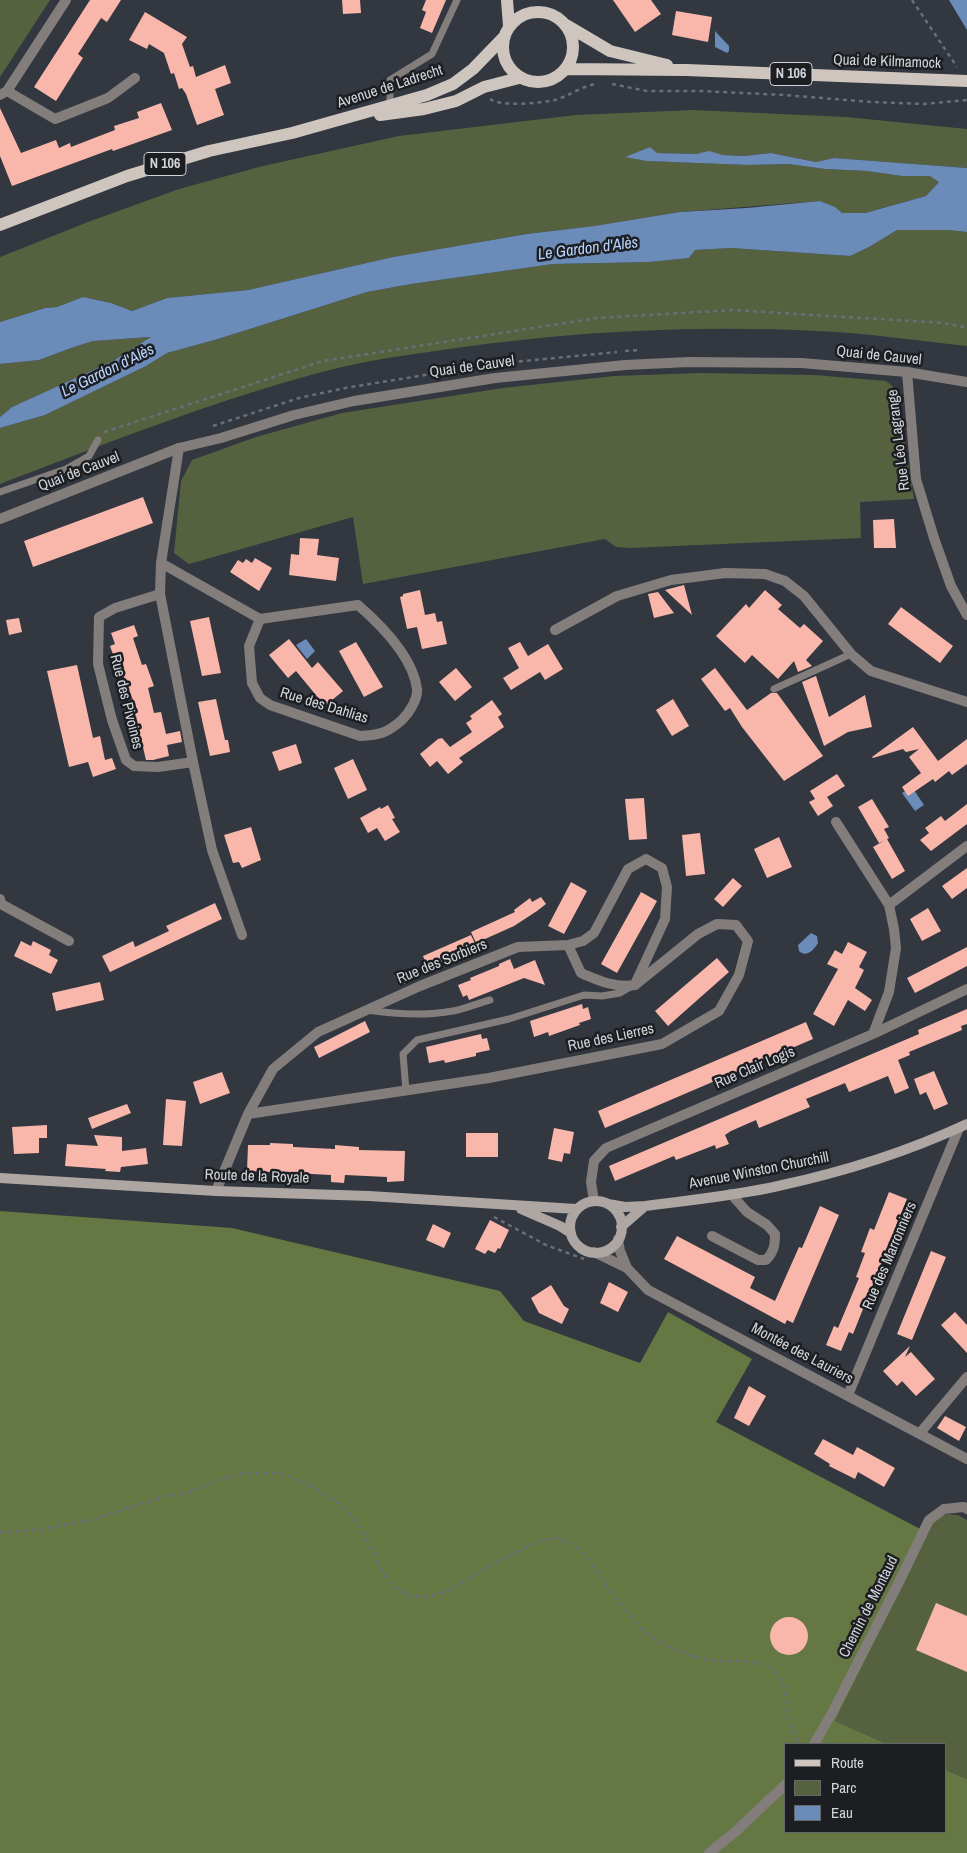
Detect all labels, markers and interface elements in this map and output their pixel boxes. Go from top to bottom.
street label: Quai de Kilmamock [833,51,941,73]
street label: Avenue de Ladrecht [335,61,445,113]
road number: N 106 [770,62,812,86]
road number: N 106 [144,152,186,175]
water label: Le Gardon d'Alès [537,233,639,265]
water label: Le Gardon d'Alès [58,340,158,402]
street label: Quai de Cauvel [836,343,922,369]
street label: Quai de Cauvel [428,352,516,382]
street label: Rue Léo Lagrange [884,388,914,492]
street label: Quai de Cauvel [36,448,122,496]
street label: Rue des Pivoines [106,653,146,751]
street label: Rue des Dahlias [278,684,370,728]
street label: Rue des Sorbiers [394,936,490,988]
street label: Rue des Lierres [566,1020,656,1056]
street label: Rue Clair Logis [712,1043,798,1093]
street label: Avenue Winston Churchill [688,1149,830,1193]
street label: Route de la Royale [204,1166,310,1188]
street label: Rue des Marronniers [859,1199,921,1313]
street label: Montée des Lauriers [748,1320,856,1388]
street label: Chemin de Montaud [836,1553,902,1661]
legend [784,1743,947,1833]
text: Route [831,1752,864,1773]
text: Parc [831,1777,856,1798]
text: Eau [831,1802,853,1823]

